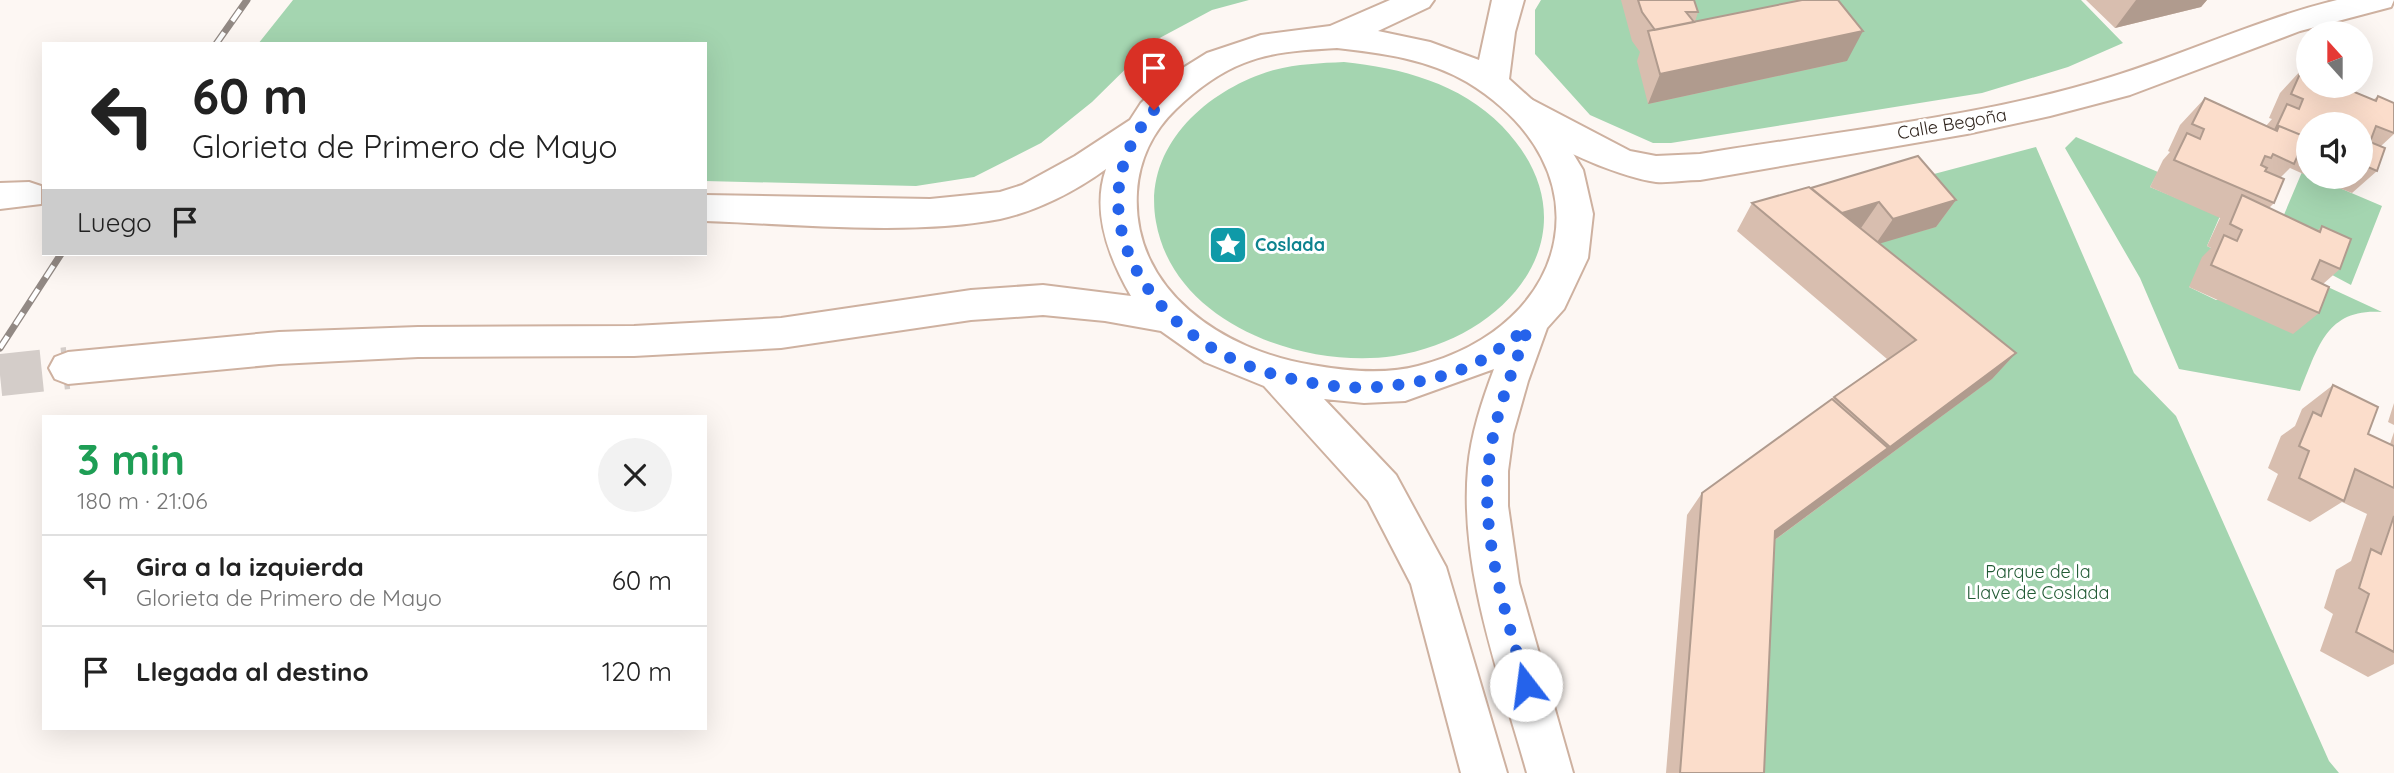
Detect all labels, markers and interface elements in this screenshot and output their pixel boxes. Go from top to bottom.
north arrow [2296,21,2373,98]
map controls [2296,21,2373,189]
pin [1124,38,1184,110]
icon: arrive [1135,49,1173,87]
text: 60 m [192,65,308,126]
icon: left [77,70,168,161]
street label: Calle Begoña [1895,103,2008,144]
button: sound [2296,112,2373,189]
text: Glorieta de Primero de Mayo [192,126,618,166]
icon: arrive [166,203,204,241]
text: Luego [77,206,152,239]
place icon: Coslada [1207,224,1249,266]
place label: Coslada [1255,233,1325,256]
text: 3 min [77,433,185,486]
button: close [598,438,672,512]
text: 180 m · 21:06 [77,486,208,515]
text: Gira a la izquierda [136,550,364,583]
park label: Parque de la Llave de Coslada [1967,560,2109,604]
icon: left [77,562,115,600]
text: 60 m [612,564,672,597]
text: Glorieta de Primero de Mayo [136,583,442,612]
position arrow [1489,648,1563,722]
icon: arrive [77,653,115,691]
text: Llegada al destino [136,655,369,688]
text: 120 m [602,655,672,688]

